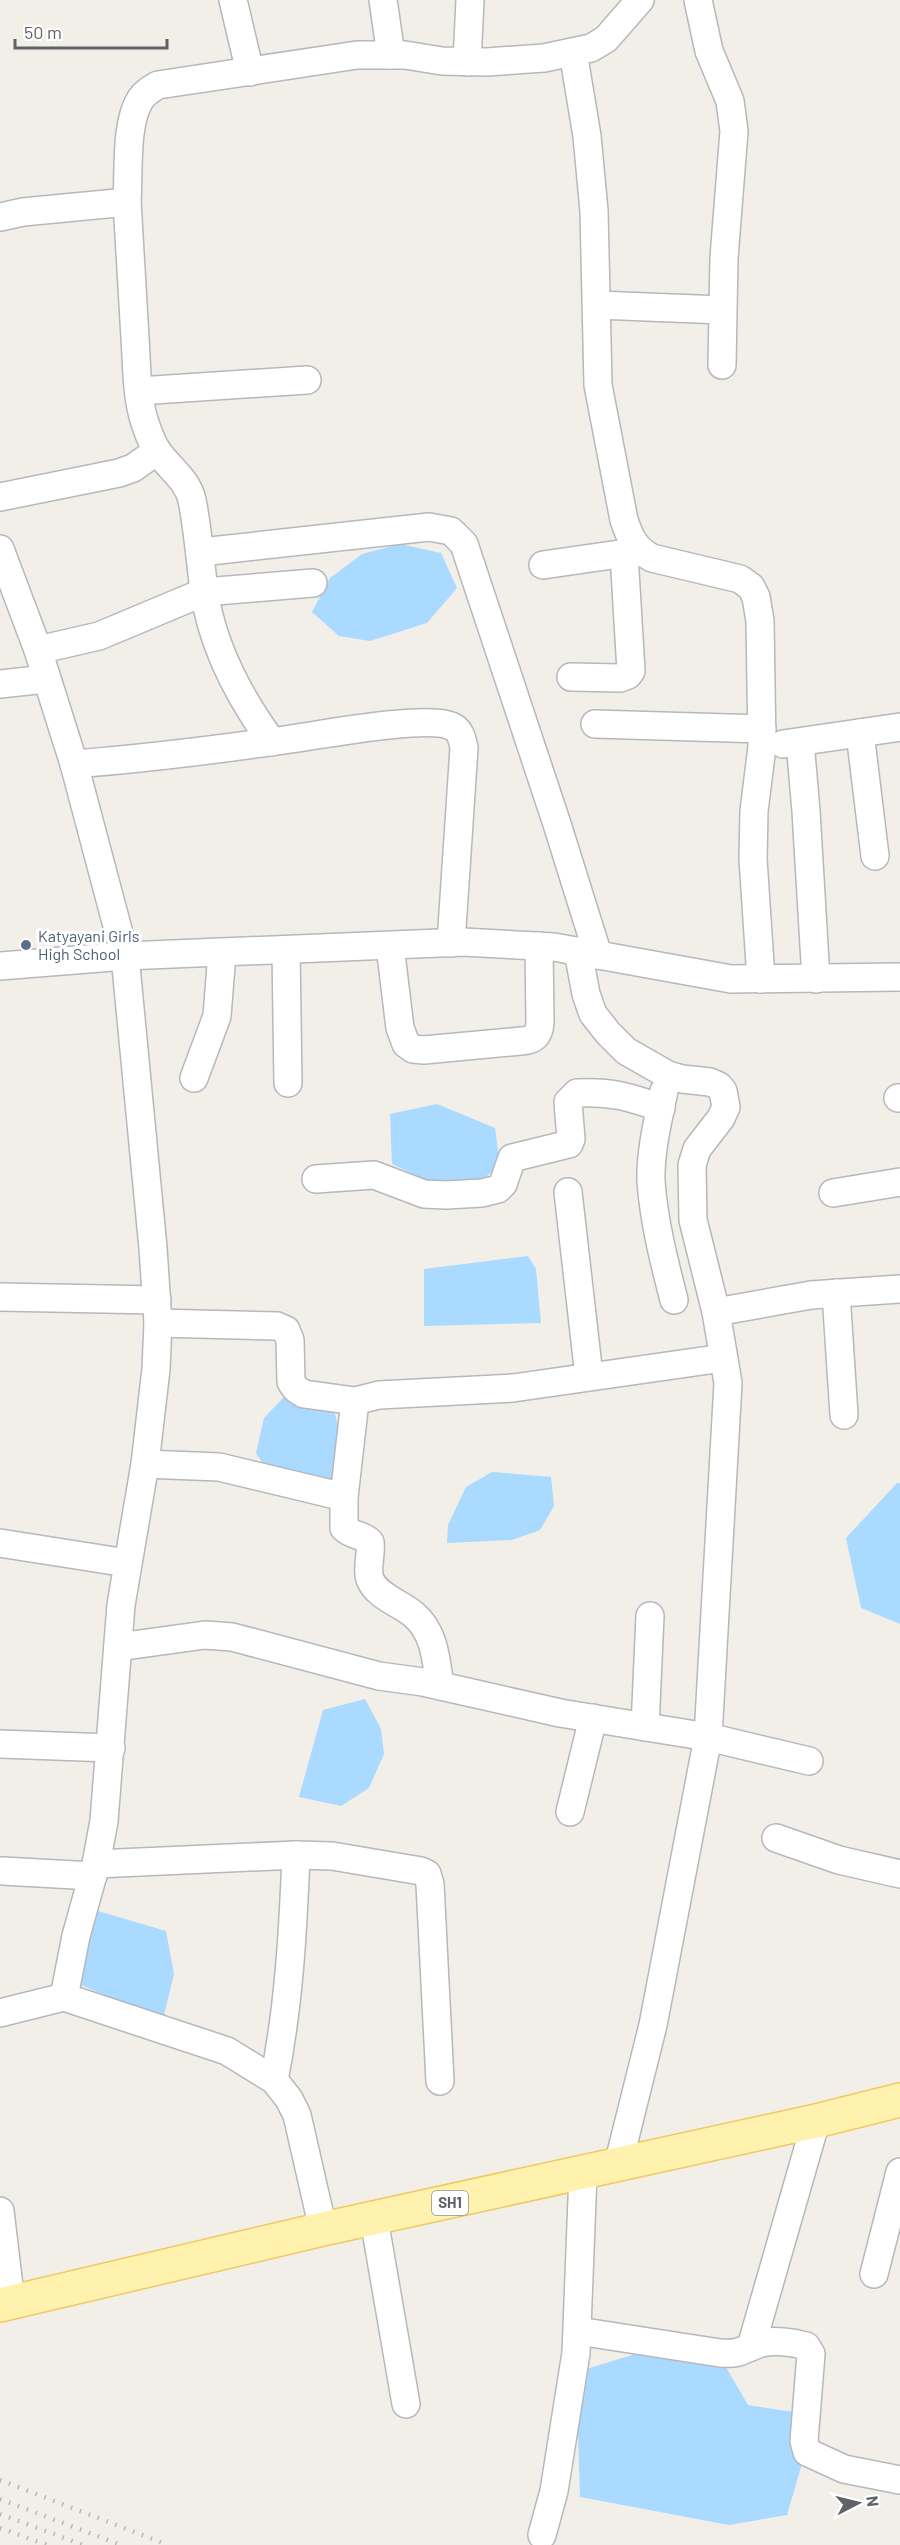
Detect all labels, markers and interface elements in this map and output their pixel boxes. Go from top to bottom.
scale bar [15,12,166,50]
text: 50 m [24,21,62,43]
place label: Katyayani Girls High School [38,926,139,963]
marker: Katyayani Girls High School [19,938,33,952]
road number: SH1 [432,2191,468,2215]
north arrow [828,2473,888,2533]
text: N [863,2495,883,2508]

